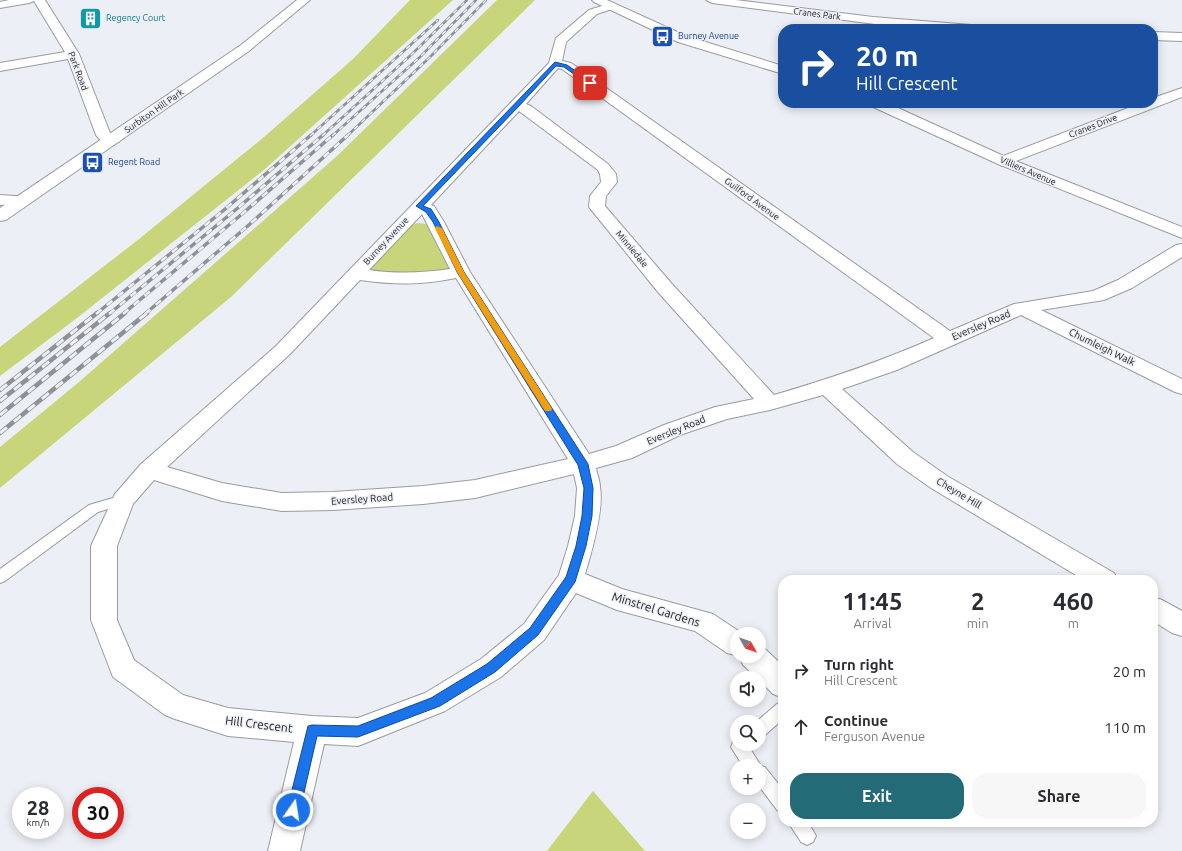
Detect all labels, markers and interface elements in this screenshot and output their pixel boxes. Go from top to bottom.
building icon: Regency Court [78,5,104,31]
street label: Cranes Park [793,6,842,22]
place label: Regency Court [106,13,166,23]
bus stop icon: Burney Avenue [649,23,675,49]
place label: Burney Avenue [678,31,739,41]
icon: right [790,40,842,92]
text: 20 m [856,40,918,71]
street label: Park Road [66,50,90,92]
pin [573,66,607,100]
icon: arrive [579,72,601,94]
text: Hill Crescent [856,73,958,93]
street label: Surbiton Hill Park [123,87,186,135]
street label: Cranes Drive [1067,112,1119,140]
bus stop icon: Regent Road [80,149,106,175]
street label: Villiers Avenue [999,155,1057,187]
place label: Regent Road [108,157,160,167]
street label: Guilford Avenue [723,176,781,222]
street label: Burney Avenue [362,215,411,267]
street label: Minniedale [614,229,650,269]
street label: Eversley Road [950,308,1012,342]
street label: Chumleigh Walk [1067,326,1137,368]
street label: Eversley Road [645,413,707,447]
street label: Cheyne Hill [935,475,984,511]
street label: Eversley Road [331,491,394,507]
text: 11:45 [842,588,902,615]
text: 2 [971,588,984,615]
text: 460 [1053,588,1094,615]
street label: Minstrel Gardens [610,589,702,629]
text: Arrival [853,616,891,630]
text: min [967,616,989,630]
text: m [1068,616,1079,630]
north arrow [730,627,766,663]
map controls [730,627,766,839]
text: Turn right [824,656,894,673]
icon: right [790,660,812,682]
text: 20 m [1113,663,1146,680]
button: sound [730,671,766,707]
text: Hill Crescent [824,673,897,687]
text: Continue [824,712,888,729]
street label: Hill Crescent [225,713,294,735]
button: search [730,715,766,751]
icon: ahead [790,716,812,738]
text: 110 m [1104,719,1146,736]
text: Ferguson Avenue [824,729,925,743]
button: + [730,759,766,795]
button: Exit [790,773,964,819]
button: Share [972,773,1146,819]
speed limit sign: 30 [72,787,124,839]
position arrow [272,789,314,831]
text: 28 [27,796,49,819]
button: − [730,803,766,839]
text: km/h [26,817,50,828]

